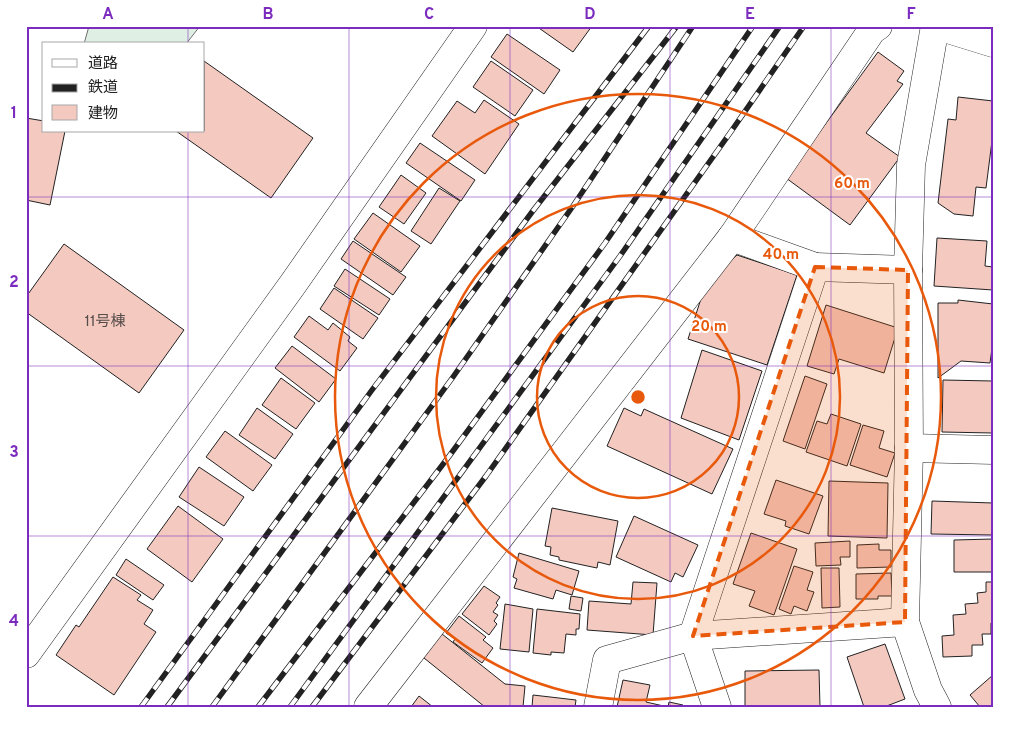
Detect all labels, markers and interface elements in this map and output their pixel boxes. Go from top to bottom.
text: A [102,5,114,25]
text: B [262,5,274,25]
text: C [424,5,434,25]
text: D [584,5,596,25]
text: E [745,5,755,25]
text: F [906,5,916,25]
legend [42,42,205,132]
text: 道路 [88,55,118,74]
text: 鉄道 [88,79,118,98]
text: 1 [11,104,17,124]
text: 建物 [88,105,118,124]
text: 60 m [834,175,870,194]
text: 40 m [763,246,799,265]
text: 2 [9,273,19,293]
house number: 11号棟 [84,312,126,332]
text: 20 m [691,318,727,337]
centre of rings [629,388,647,406]
text: 3 [9,443,19,463]
text: 4 [9,612,19,632]

